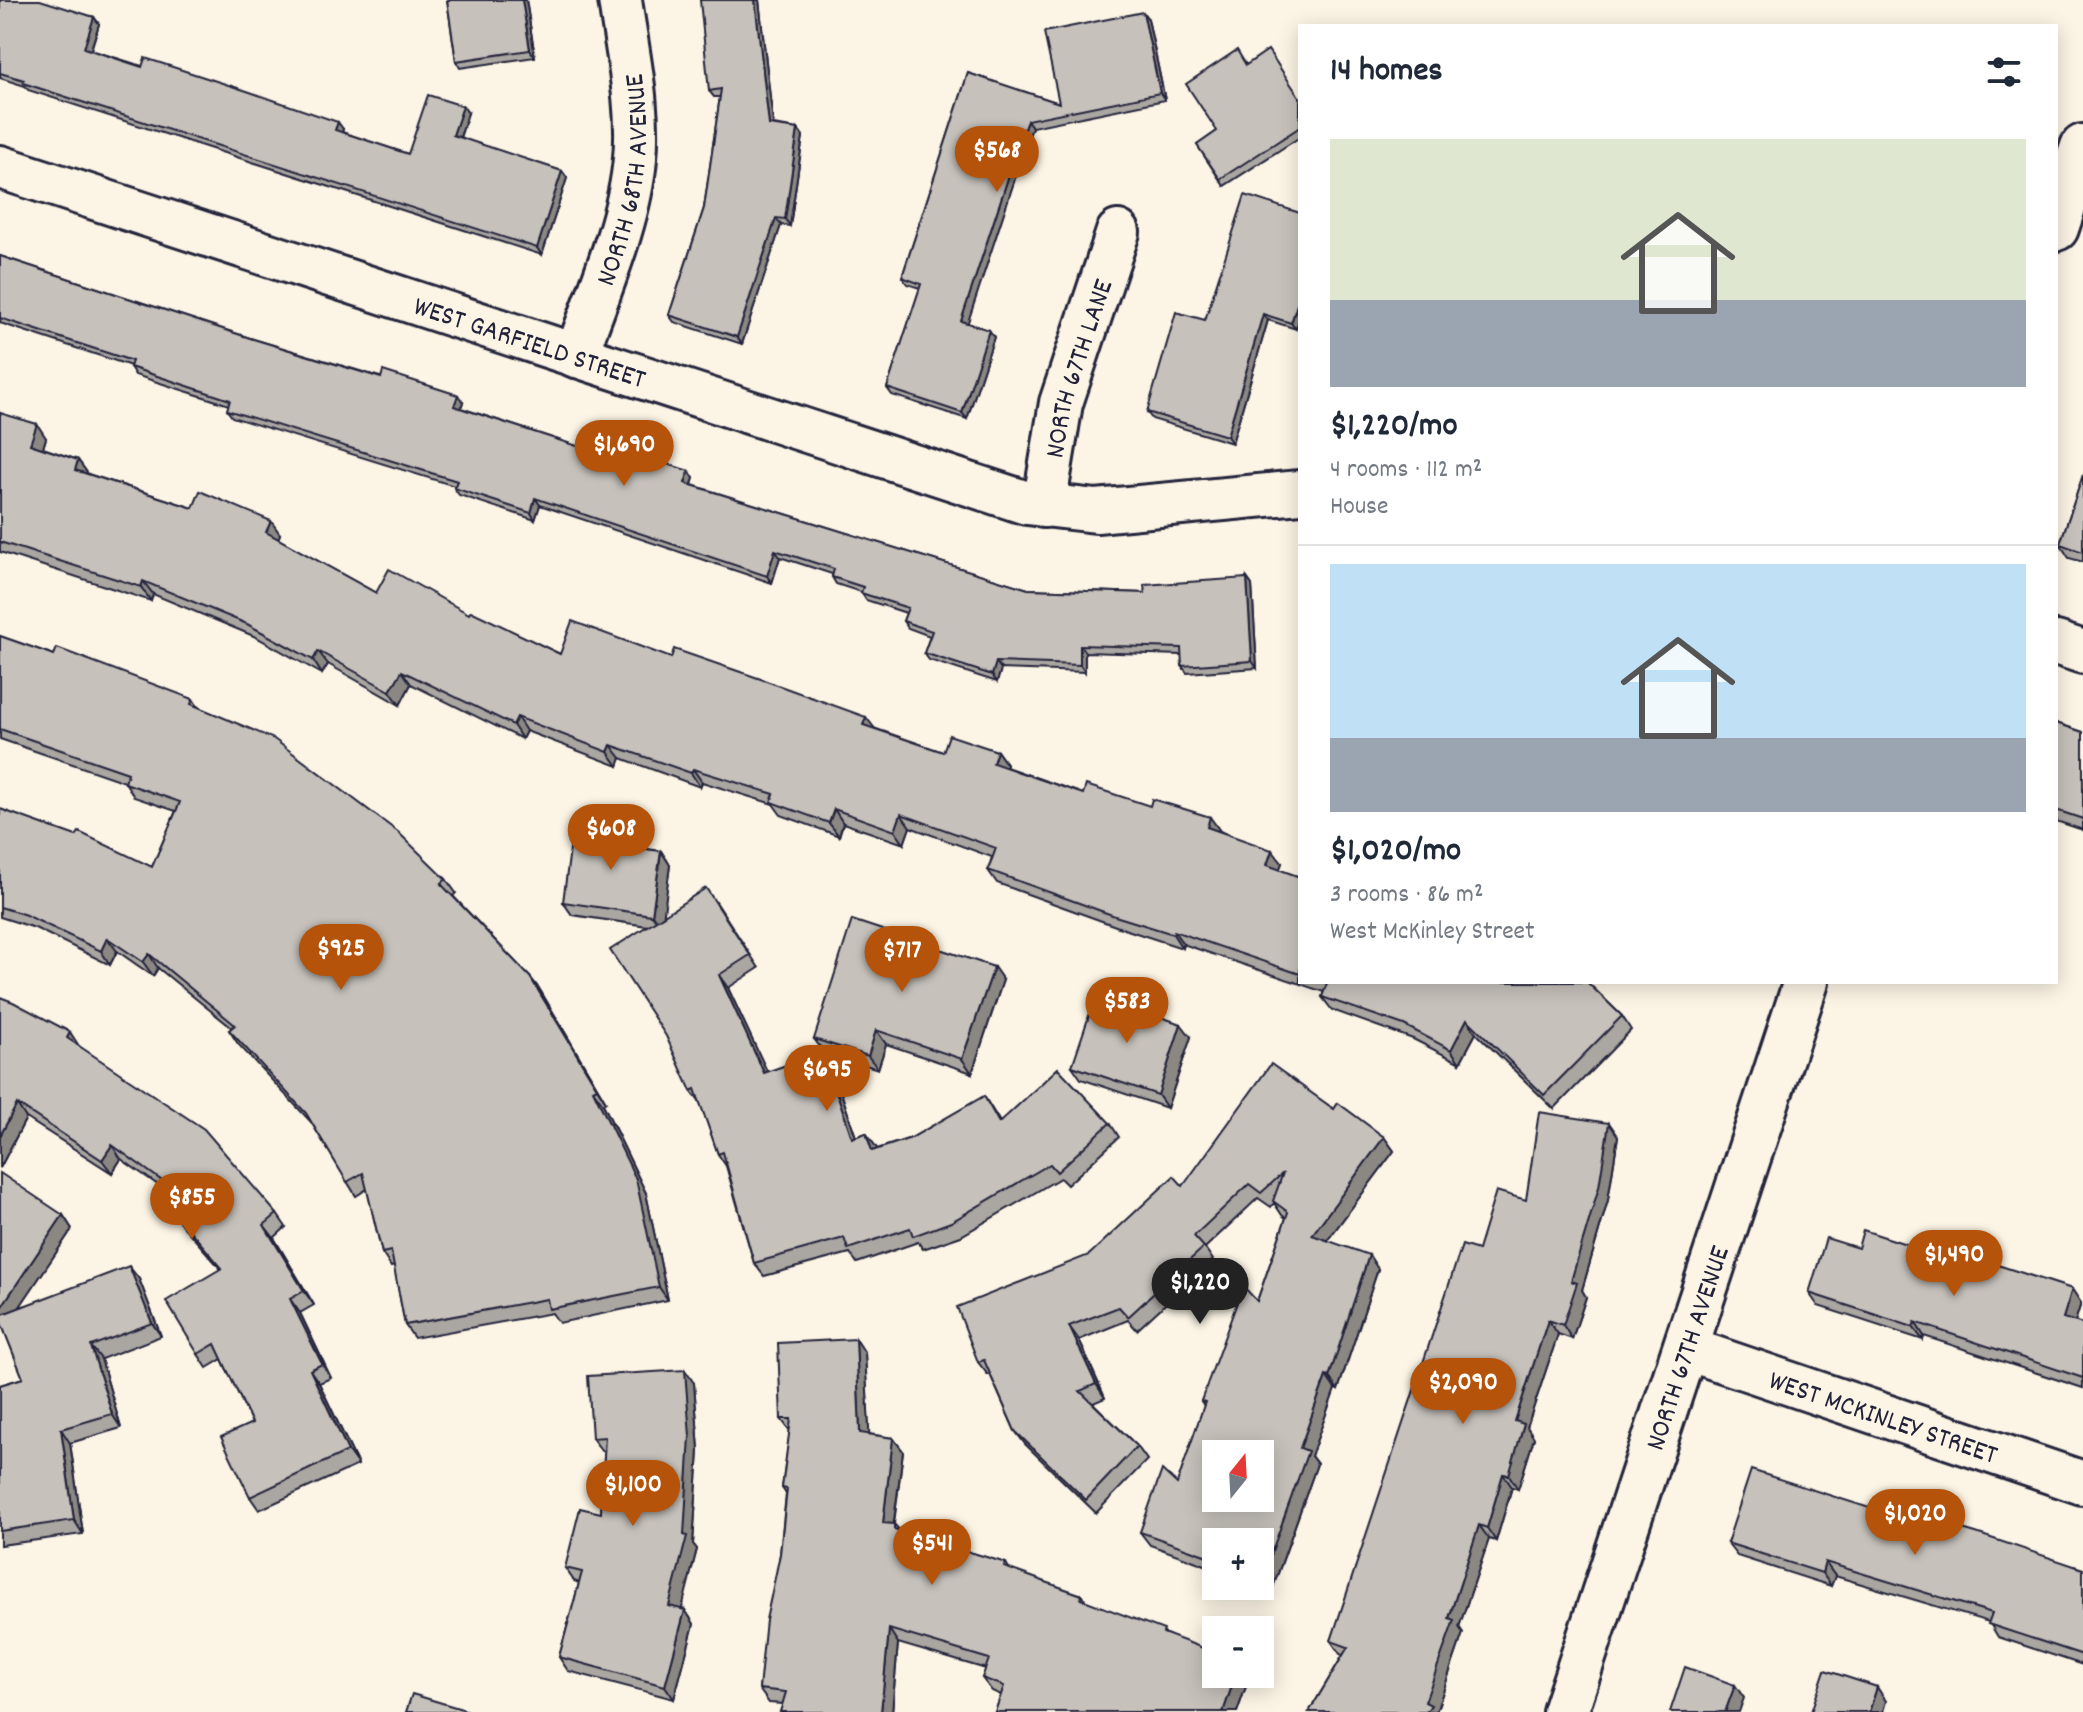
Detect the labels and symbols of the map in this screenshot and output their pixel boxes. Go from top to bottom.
street label: NORTH 68TH AVENUE [588,71,661,292]
pin: $568 [950,126,1044,194]
street label: NORTH 67TH LANE [1037,274,1126,461]
street label: WEST GARFIELD STREET [408,289,650,402]
pin: $1,690 [559,420,689,488]
pin: $608 [564,804,658,872]
pin: $925 [294,924,388,992]
pin: $717 [855,926,949,994]
pin: $583 [1080,977,1174,1045]
pin: $695 [780,1045,874,1113]
pin: $855 [145,1173,239,1241]
pin: $1,490 [1889,1230,2019,1298]
street label: NORTH 67TH AVENUE [1638,1241,1743,1457]
pin: $1,220 [1135,1258,1265,1326]
pin: $2,090 [1398,1358,1528,1426]
street label: WEST MCKINLEY STREET [1763,1363,2002,1478]
north arrow [1202,1440,1274,1512]
pin: $1,100 [568,1460,698,1528]
pin: $1,020 [1850,1489,1980,1557]
pin: $541 [885,1519,979,1587]

